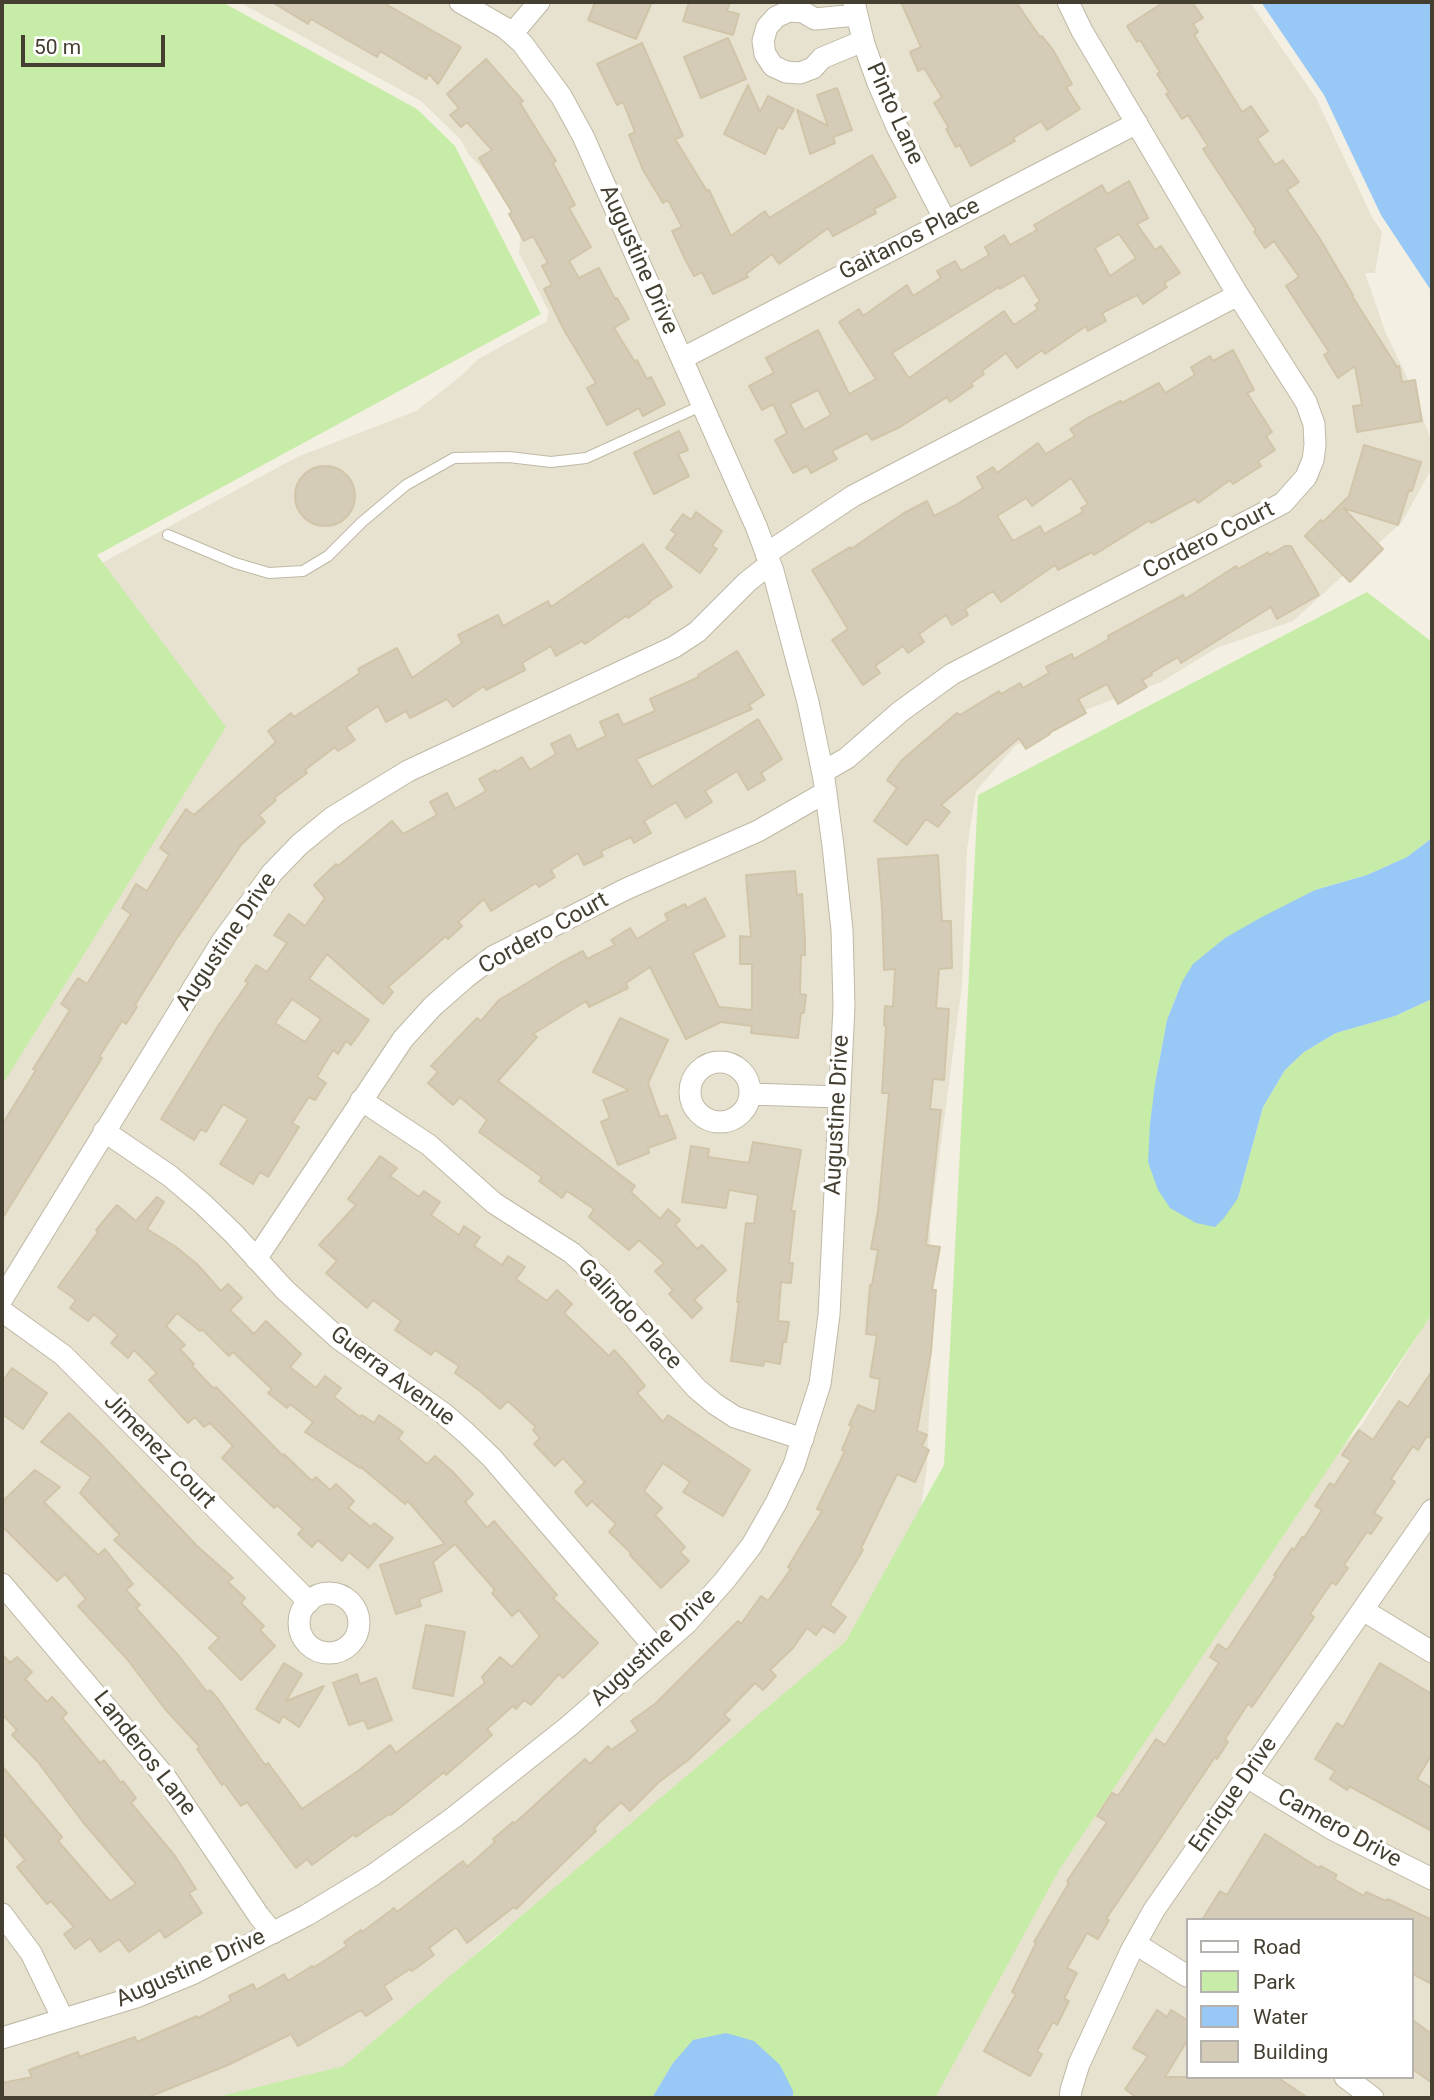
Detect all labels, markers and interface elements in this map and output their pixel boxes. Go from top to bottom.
scale bar [24,21,168,65]
text: 50 m [34,35,81,59]
street label: Pinto Lane [859,59,929,169]
street label: Augustine Drive [593,181,683,339]
street label: Gaitanos Place [835,193,985,287]
street label: Cordero Court [1139,496,1279,586]
street label: Augustine Drive [171,868,283,1016]
street label: Cordero Court [474,887,614,981]
street label: Augustine Drive [820,1034,856,1196]
street label: Galindo Place [571,1254,687,1376]
street label: Guerra Avenue [324,1321,460,1433]
street label: Jimenez Court [97,1389,221,1515]
street label: Augustine Drive [586,1583,722,1713]
street label: Landeros Lane [87,1686,201,1822]
street label: Enrique Drive [1184,1732,1284,1858]
street label: Camero Drive [1272,1784,1406,1874]
legend [1186,1918,1413,2079]
street label: Augustine Drive [112,1924,270,2014]
text: Road [1253,1935,1301,1959]
text: Park [1253,1970,1295,1994]
text: Water [1253,2005,1308,2029]
text: Building [1253,2040,1328,2064]

